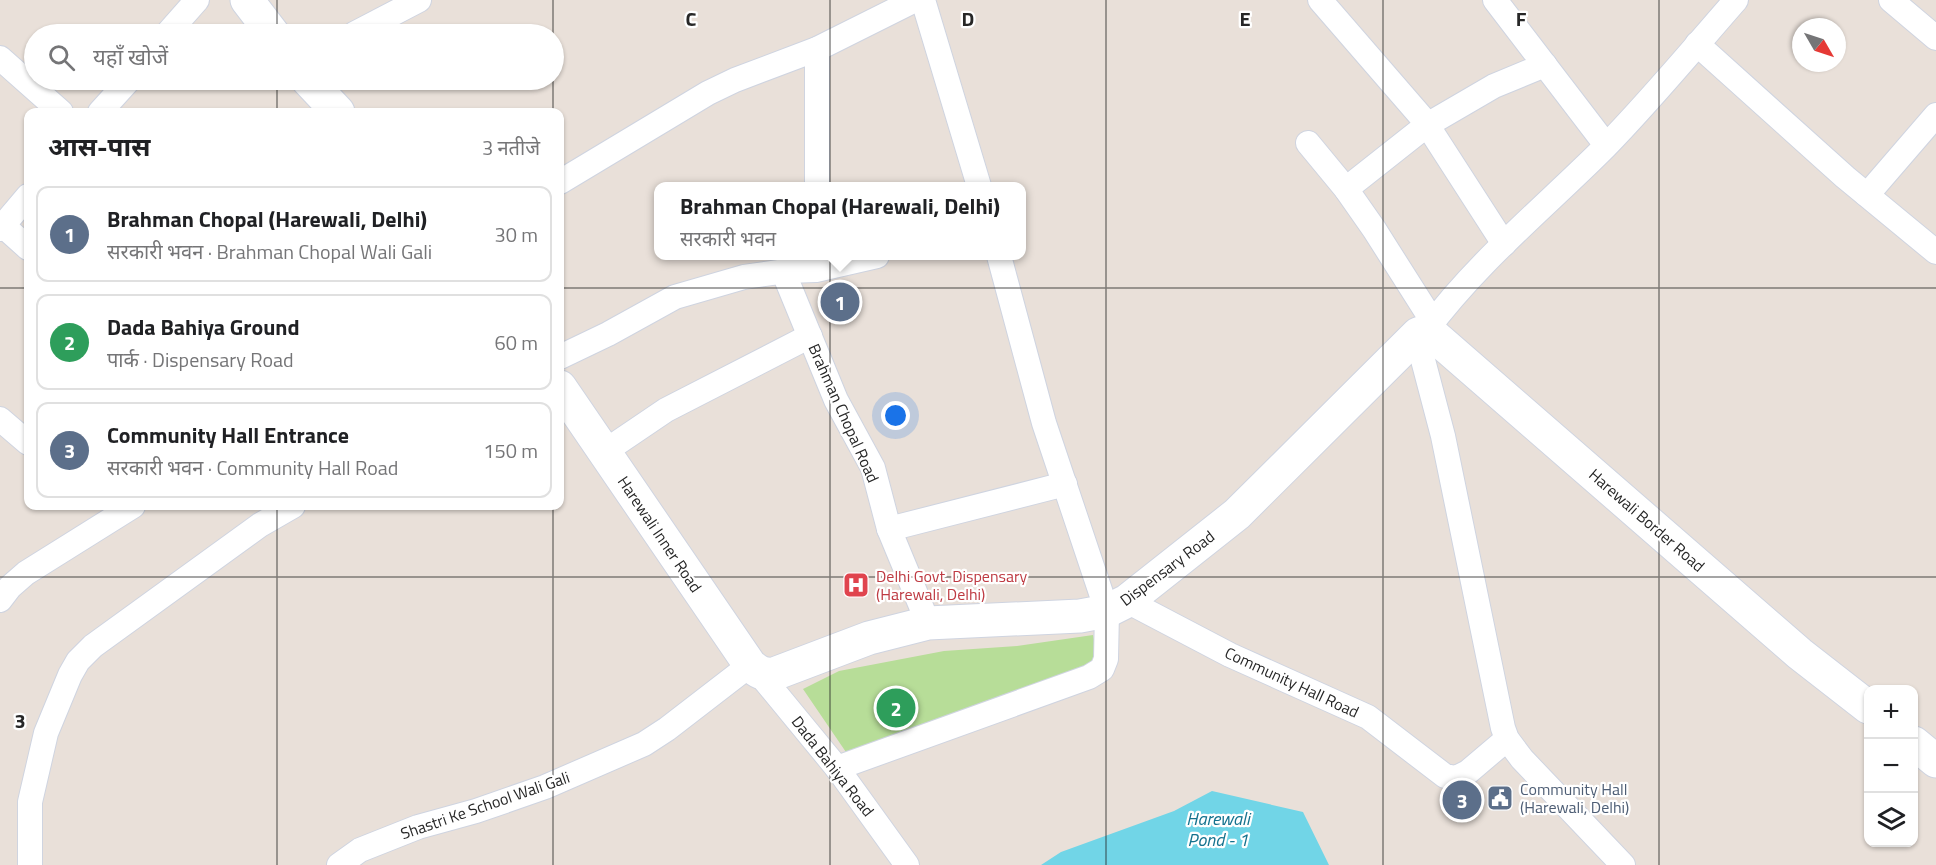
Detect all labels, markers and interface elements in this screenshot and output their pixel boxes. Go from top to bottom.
text: C [686,3,697,34]
text: D [962,3,974,34]
text: E [1239,3,1251,34]
text: F [1516,3,1527,34]
north arrow [1792,18,1846,72]
search box [24,24,564,90]
text: यहाँ खोजें [93,40,168,74]
icon: search [45,41,78,74]
text: आस-पास [48,127,150,166]
text: 3 नतीजे [482,132,540,163]
popup [654,182,1026,260]
text: Brahman Chopal (Harewali, Delhi) [680,189,1000,223]
text: Brahman Chopal (Harewali, Delhi) [107,202,427,236]
text: 1 [64,219,75,250]
text: 30 m [494,219,538,250]
text: सरकारी भवन [680,223,776,254]
text: सरकारी भवन · Brahman Chopal Wali Gali [107,236,432,267]
pin: 1 [820,280,860,324]
text: Dada Bahiya Ground [107,310,300,344]
text: 2 [64,327,75,358]
text: 60 m [494,327,538,358]
street label: Brahman Chopal Road [803,340,885,486]
text: पार्क · Dispensary Road [107,344,294,375]
your location [881,401,910,430]
text: Community Hall Entrance [107,418,349,452]
text: 3 [64,435,75,466]
text: 150 m [483,435,538,466]
text: सरकारी भवन · Community Hall Road [107,452,398,483]
street label: Harewali Border Road [1584,463,1710,577]
street label: Harewali Inner Road [612,471,708,597]
street label: Dispensary Road [1115,524,1219,612]
place label: Delhi Govt. Dispensary (Harewali, Delhi) [876,564,1028,606]
hospital icon: Delhi Govt. Dispensary (Harewali, Delhi) [841,570,871,600]
street label: Community Hall Road [1221,640,1363,724]
map controls [1864,685,1918,847]
button: + [1864,685,1918,739]
pin: 2 [876,686,916,730]
text: 3 [14,705,26,736]
street label: Dada Bahiya Road [786,711,880,821]
button: − [1864,739,1918,793]
street label: Shastri Ke School Wali Gali [397,765,573,845]
place label: Community Hall (Harewali, Delhi) [1520,777,1629,819]
pin: 3 [1442,778,1482,822]
public building icon: Community Hall (Harewali, Delhi) [1485,783,1515,813]
button: layers [1864,793,1918,847]
water label: Harewali Pond - 1 [1186,805,1252,853]

